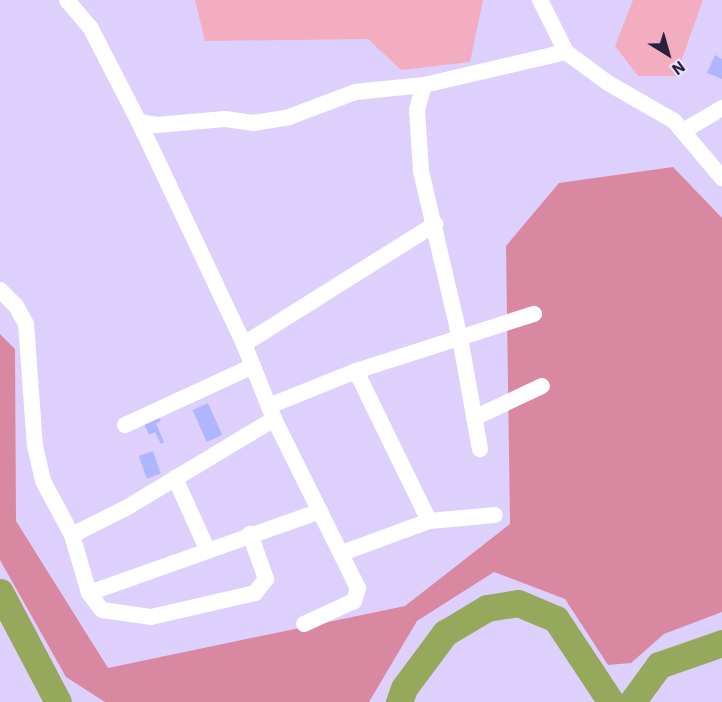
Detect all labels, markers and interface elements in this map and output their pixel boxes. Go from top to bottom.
north arrow [638,24,698,84]
text: N [668,57,689,80]

